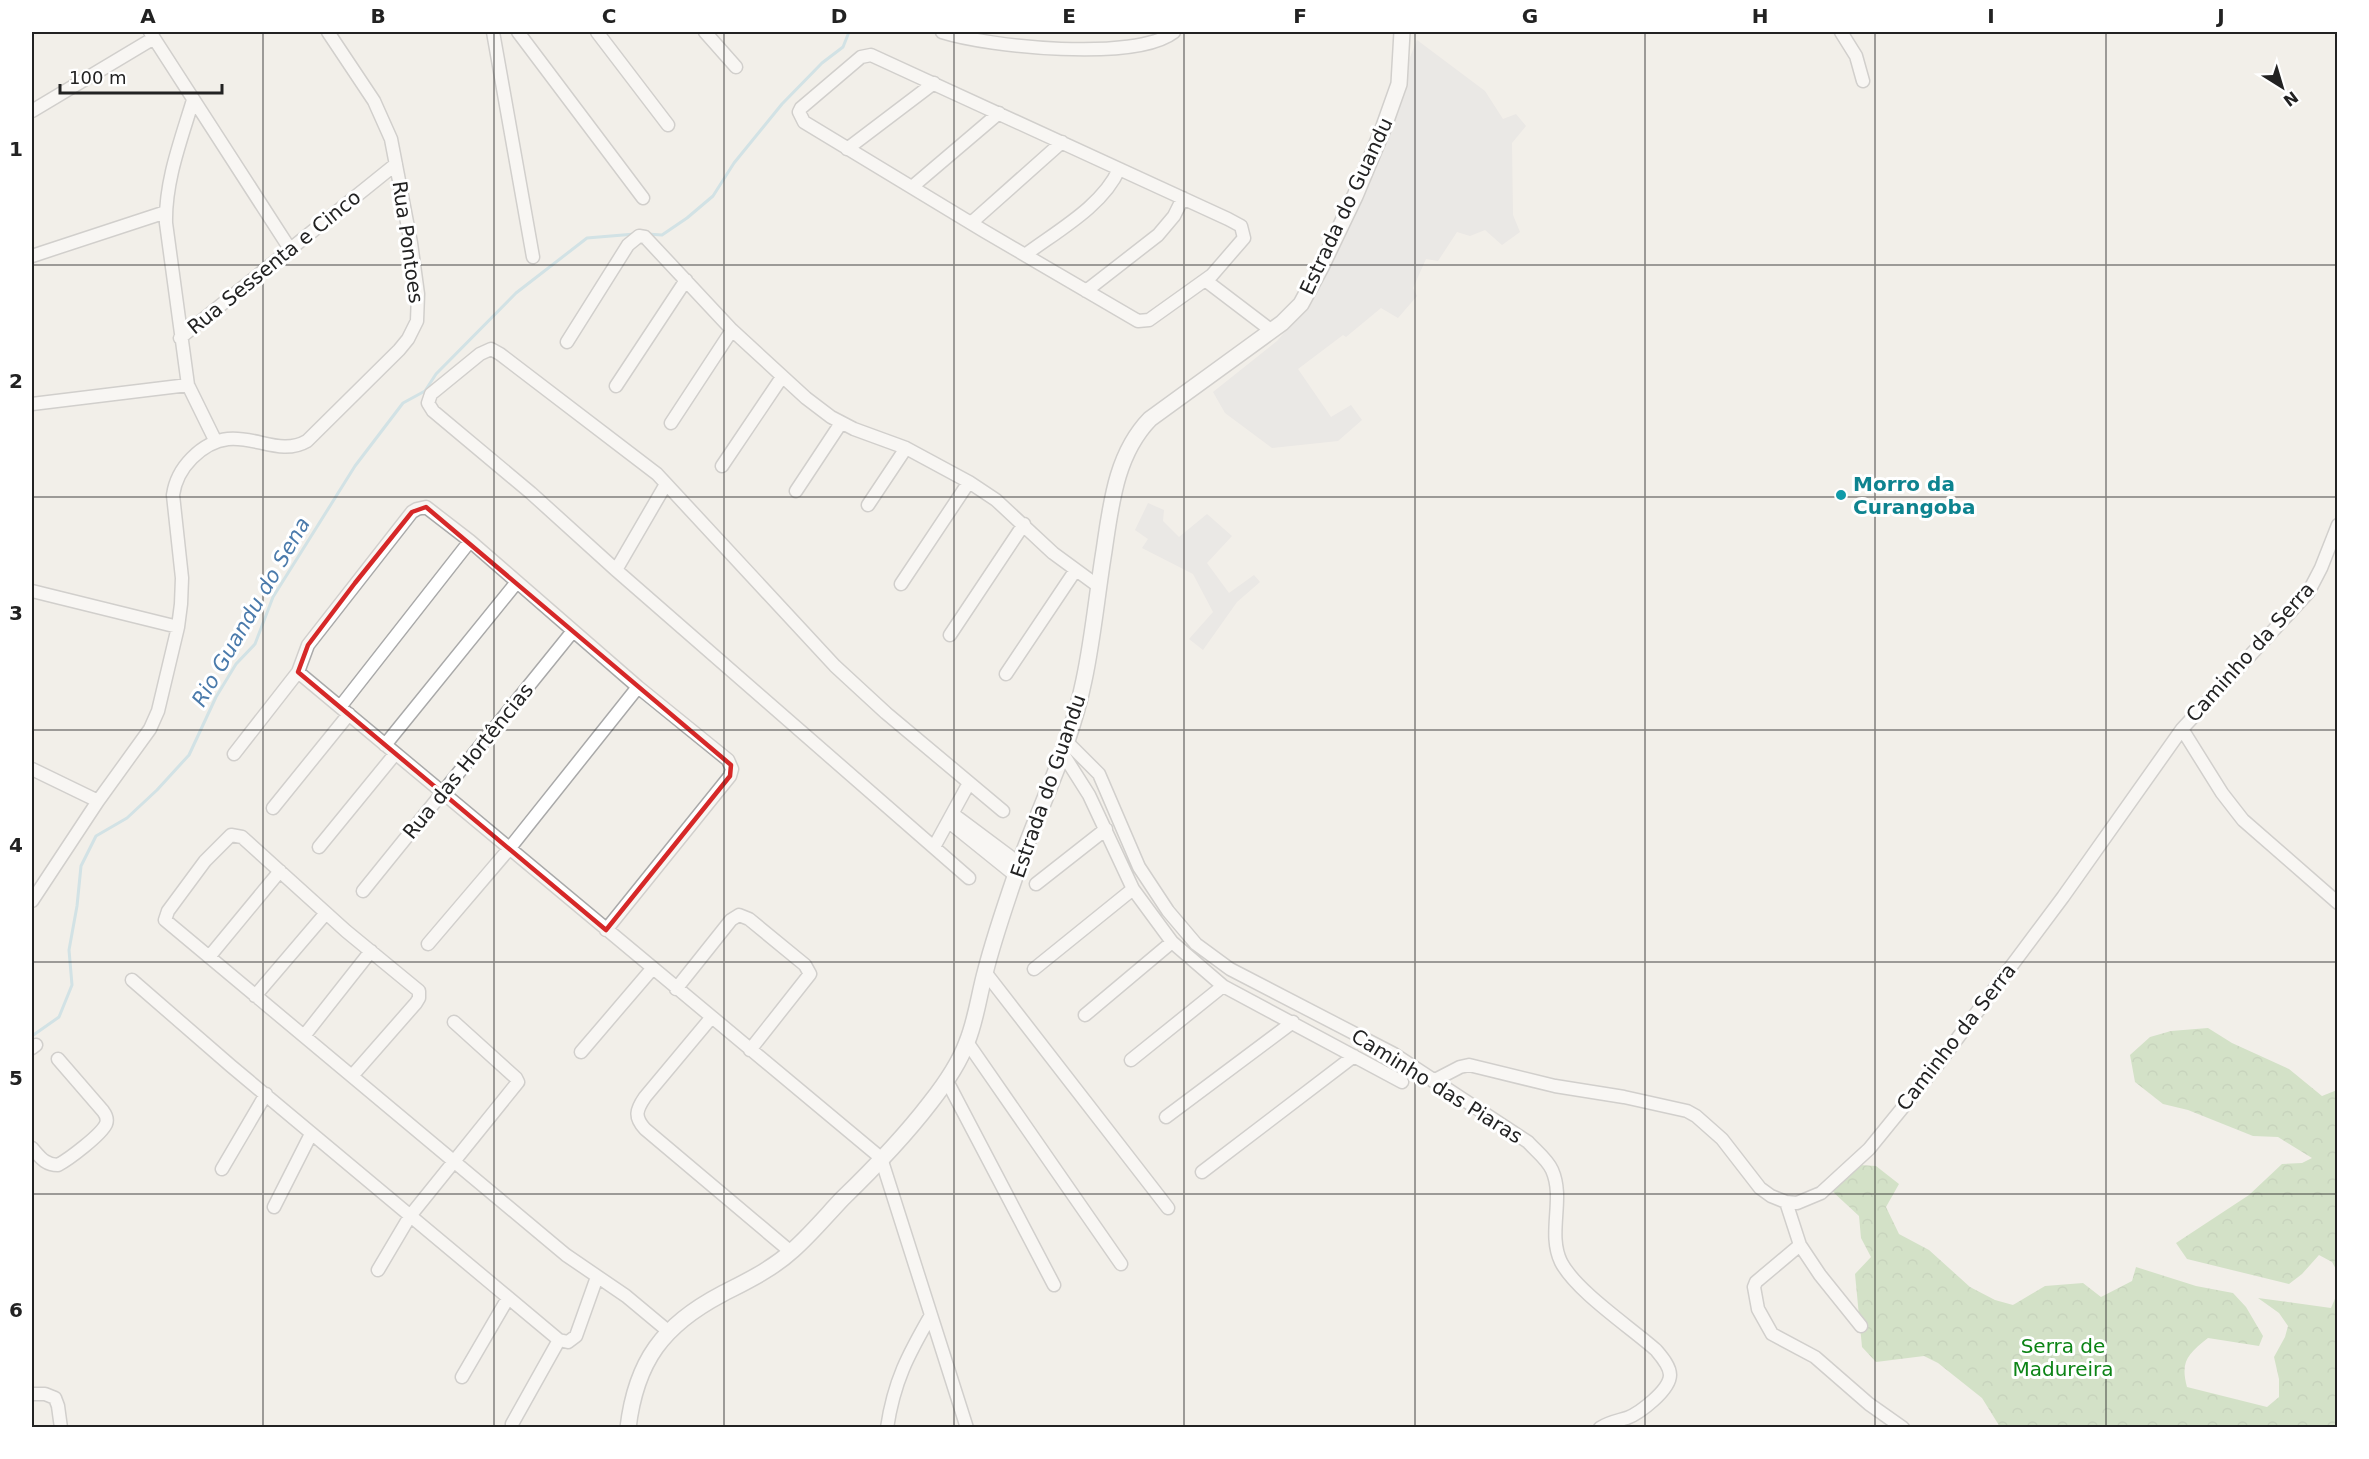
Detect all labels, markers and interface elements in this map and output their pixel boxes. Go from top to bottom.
text: A [140,4,156,28]
text: B [370,4,386,28]
text: C [602,4,616,28]
text: D [831,4,847,28]
text: E [1062,4,1076,28]
text: F [1293,4,1307,28]
text: G [1522,4,1538,28]
text: H [1752,4,1768,28]
text: I [1987,4,1995,28]
text: J [2215,4,2225,28]
scale bar [60,57,222,95]
north arrow [2252,57,2312,117]
text: 100 m [69,67,127,88]
text: N [2280,87,2302,110]
street label: Estrada do Guandu [1294,114,1398,298]
text: 1 [9,137,23,161]
street label: Rua Pontoes [388,179,428,305]
street label: Rua Sessenta e Cinco [183,185,365,339]
text: 2 [9,369,23,393]
place label: Morro da Curangoba [1853,472,1975,519]
marker: Morro da Curangoba [1834,488,1848,502]
water label: Rio Guandu do Sena [187,513,315,711]
street label: Caminho da Serra [2181,577,2319,727]
text: 3 [9,601,23,625]
street label: Rua das Hortências [398,678,538,844]
street label: Estrada do Guandu [1005,691,1091,881]
text: 4 [9,833,23,857]
street label: Caminho da Serra [1891,959,2021,1115]
street label: Caminho das Piaras [1347,1024,1527,1148]
text: 5 [9,1066,23,1090]
text: 6 [9,1298,23,1322]
park label: Serra de Madureira [2012,1334,2114,1381]

